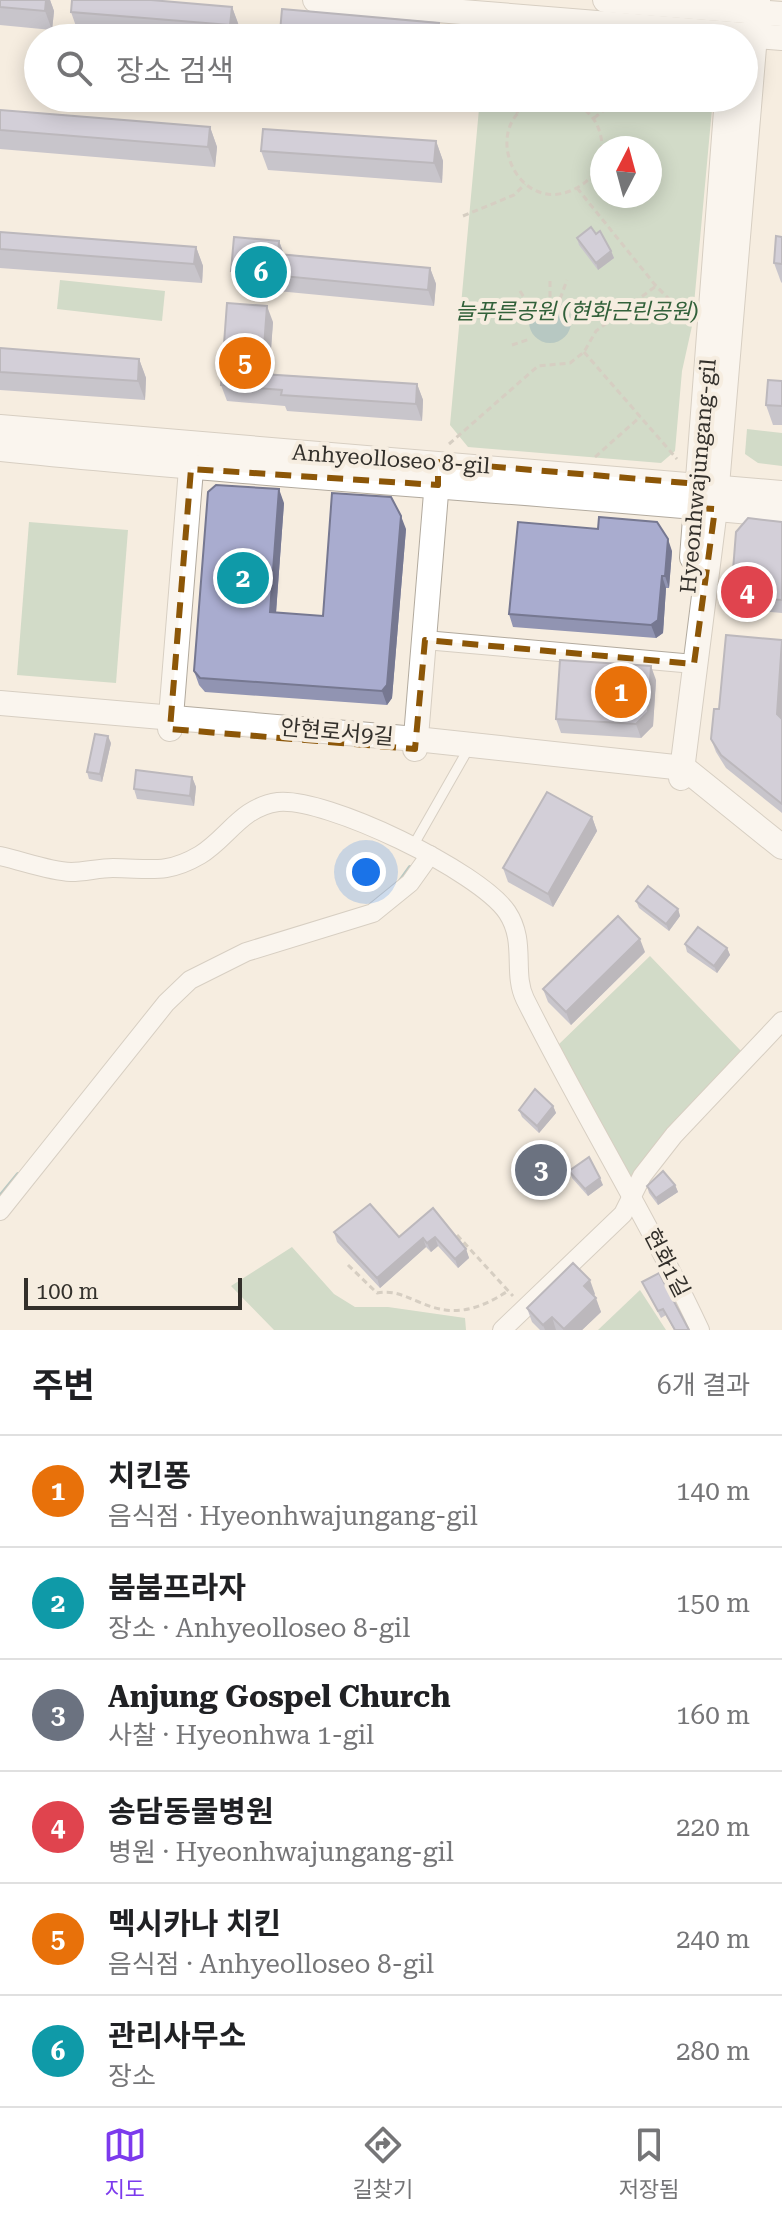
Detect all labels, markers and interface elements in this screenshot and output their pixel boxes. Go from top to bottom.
search box [24,24,758,112]
icon: search [52,46,96,90]
text: 장소 검색 [116,53,234,88]
north arrow [590,136,662,208]
pin: 6 [235,242,287,302]
park label: 늘푸른공원 (현화근린공원) [455,299,699,324]
pin: 5 [219,333,271,393]
street label: Hyeonhwajungang-gil [675,357,721,594]
street label: Anhyeolloseo 8-gil [291,440,491,478]
pin: 2 [217,548,269,608]
pin: 4 [721,562,773,622]
pin: 1 [595,662,647,722]
street label: 안현로서9길 [279,715,395,749]
your location [346,852,386,892]
pin: 3 [515,1140,567,1200]
street label: 현화1길 [639,1225,695,1301]
scale bar [24,1274,242,1310]
text: 100 m [36,1279,99,1304]
text: 주변 [32,1365,95,1405]
text: 6개 결과 [657,1370,750,1400]
text: 치킨퐁 [108,1458,191,1493]
text: 1 [51,1476,65,1506]
text: 140 m [676,1476,750,1506]
text: 음식점 · Hyeonhwajungang-gil [108,1501,478,1531]
text: 붐붐프라자 [108,1570,246,1605]
text: 2 [51,1588,65,1618]
text: 150 m [676,1588,750,1618]
text: 장소 · Anhyeolloseo 8-gil [108,1613,410,1643]
text: Anjung Gospel Church [108,1679,450,1714]
text: 3 [51,1700,65,1730]
text: 160 m [676,1700,750,1730]
text: 사찰 · Hyeonhwa 1-gil [108,1720,374,1750]
text: 송담동물병원 [108,1794,274,1829]
text: 4 [51,1812,65,1842]
text: 220 m [676,1812,750,1842]
text: 병원 · Hyeonhwajungang-gil [108,1837,454,1867]
text: 멕시카나 치킨 [108,1906,281,1941]
text: 5 [51,1924,65,1954]
text: 240 m [676,1924,750,1954]
text: 음식점 · Anhyeolloseo 8-gil [108,1949,434,1979]
text: 관리사무소 [108,2018,246,2053]
text: 6 [51,2036,65,2066]
text: 280 m [676,2036,750,2066]
text: 장소 [108,2061,156,2091]
tab: 지도 [103,2123,147,2203]
tab: 길찾기 [352,2123,413,2203]
tab: 저장됨 [618,2123,679,2203]

